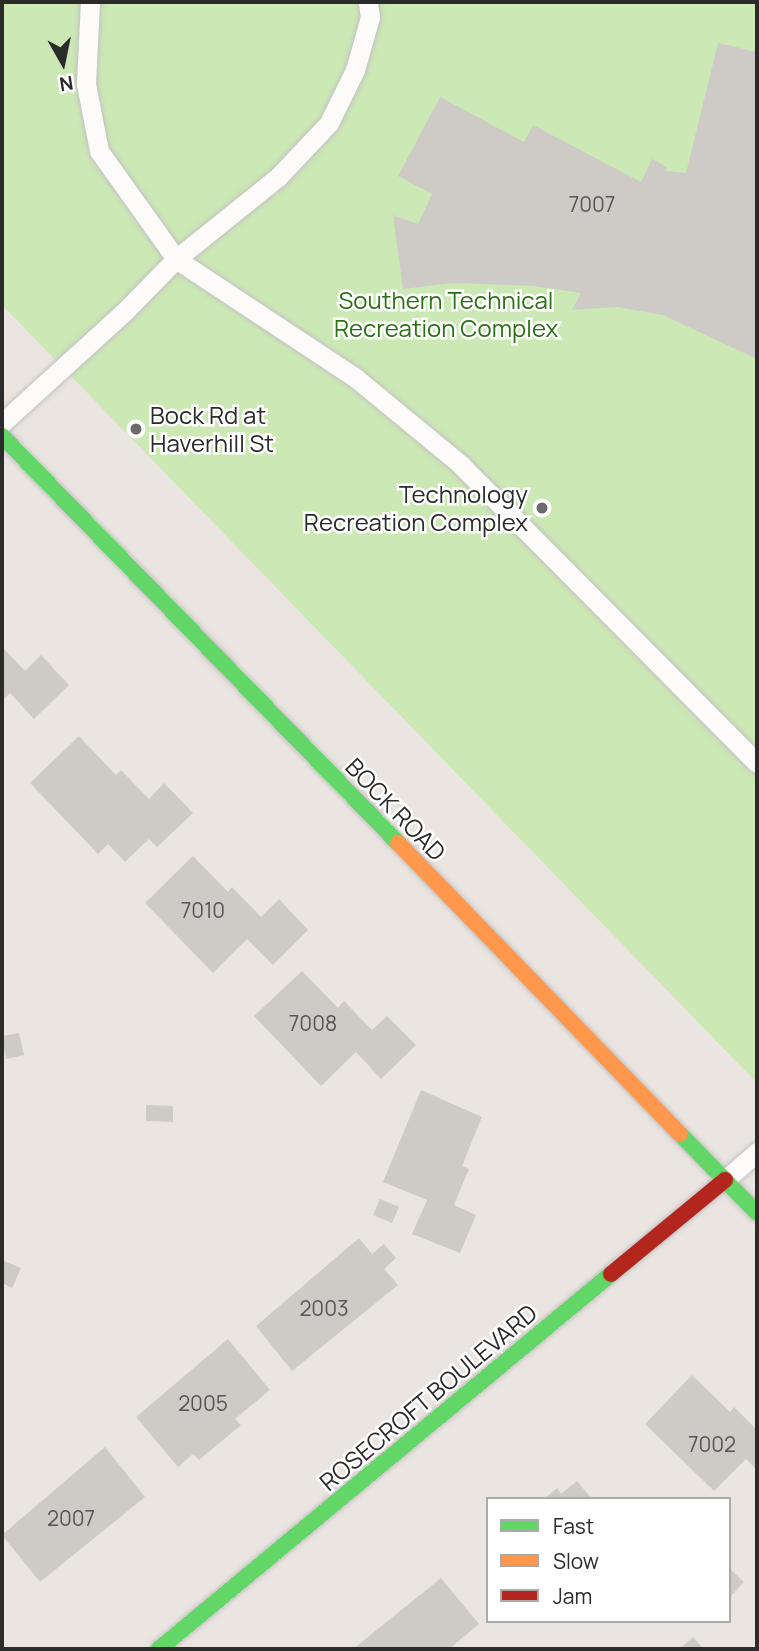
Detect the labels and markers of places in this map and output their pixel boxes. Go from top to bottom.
place label: Bock Rd at Haverhill St [150,401,274,457]
marker: Bock Rd at Haverhill St [128,421,144,437]
place label: Technology Recreation Complex [304,480,528,536]
marker: Technology Recreation Complex [534,500,550,516]

